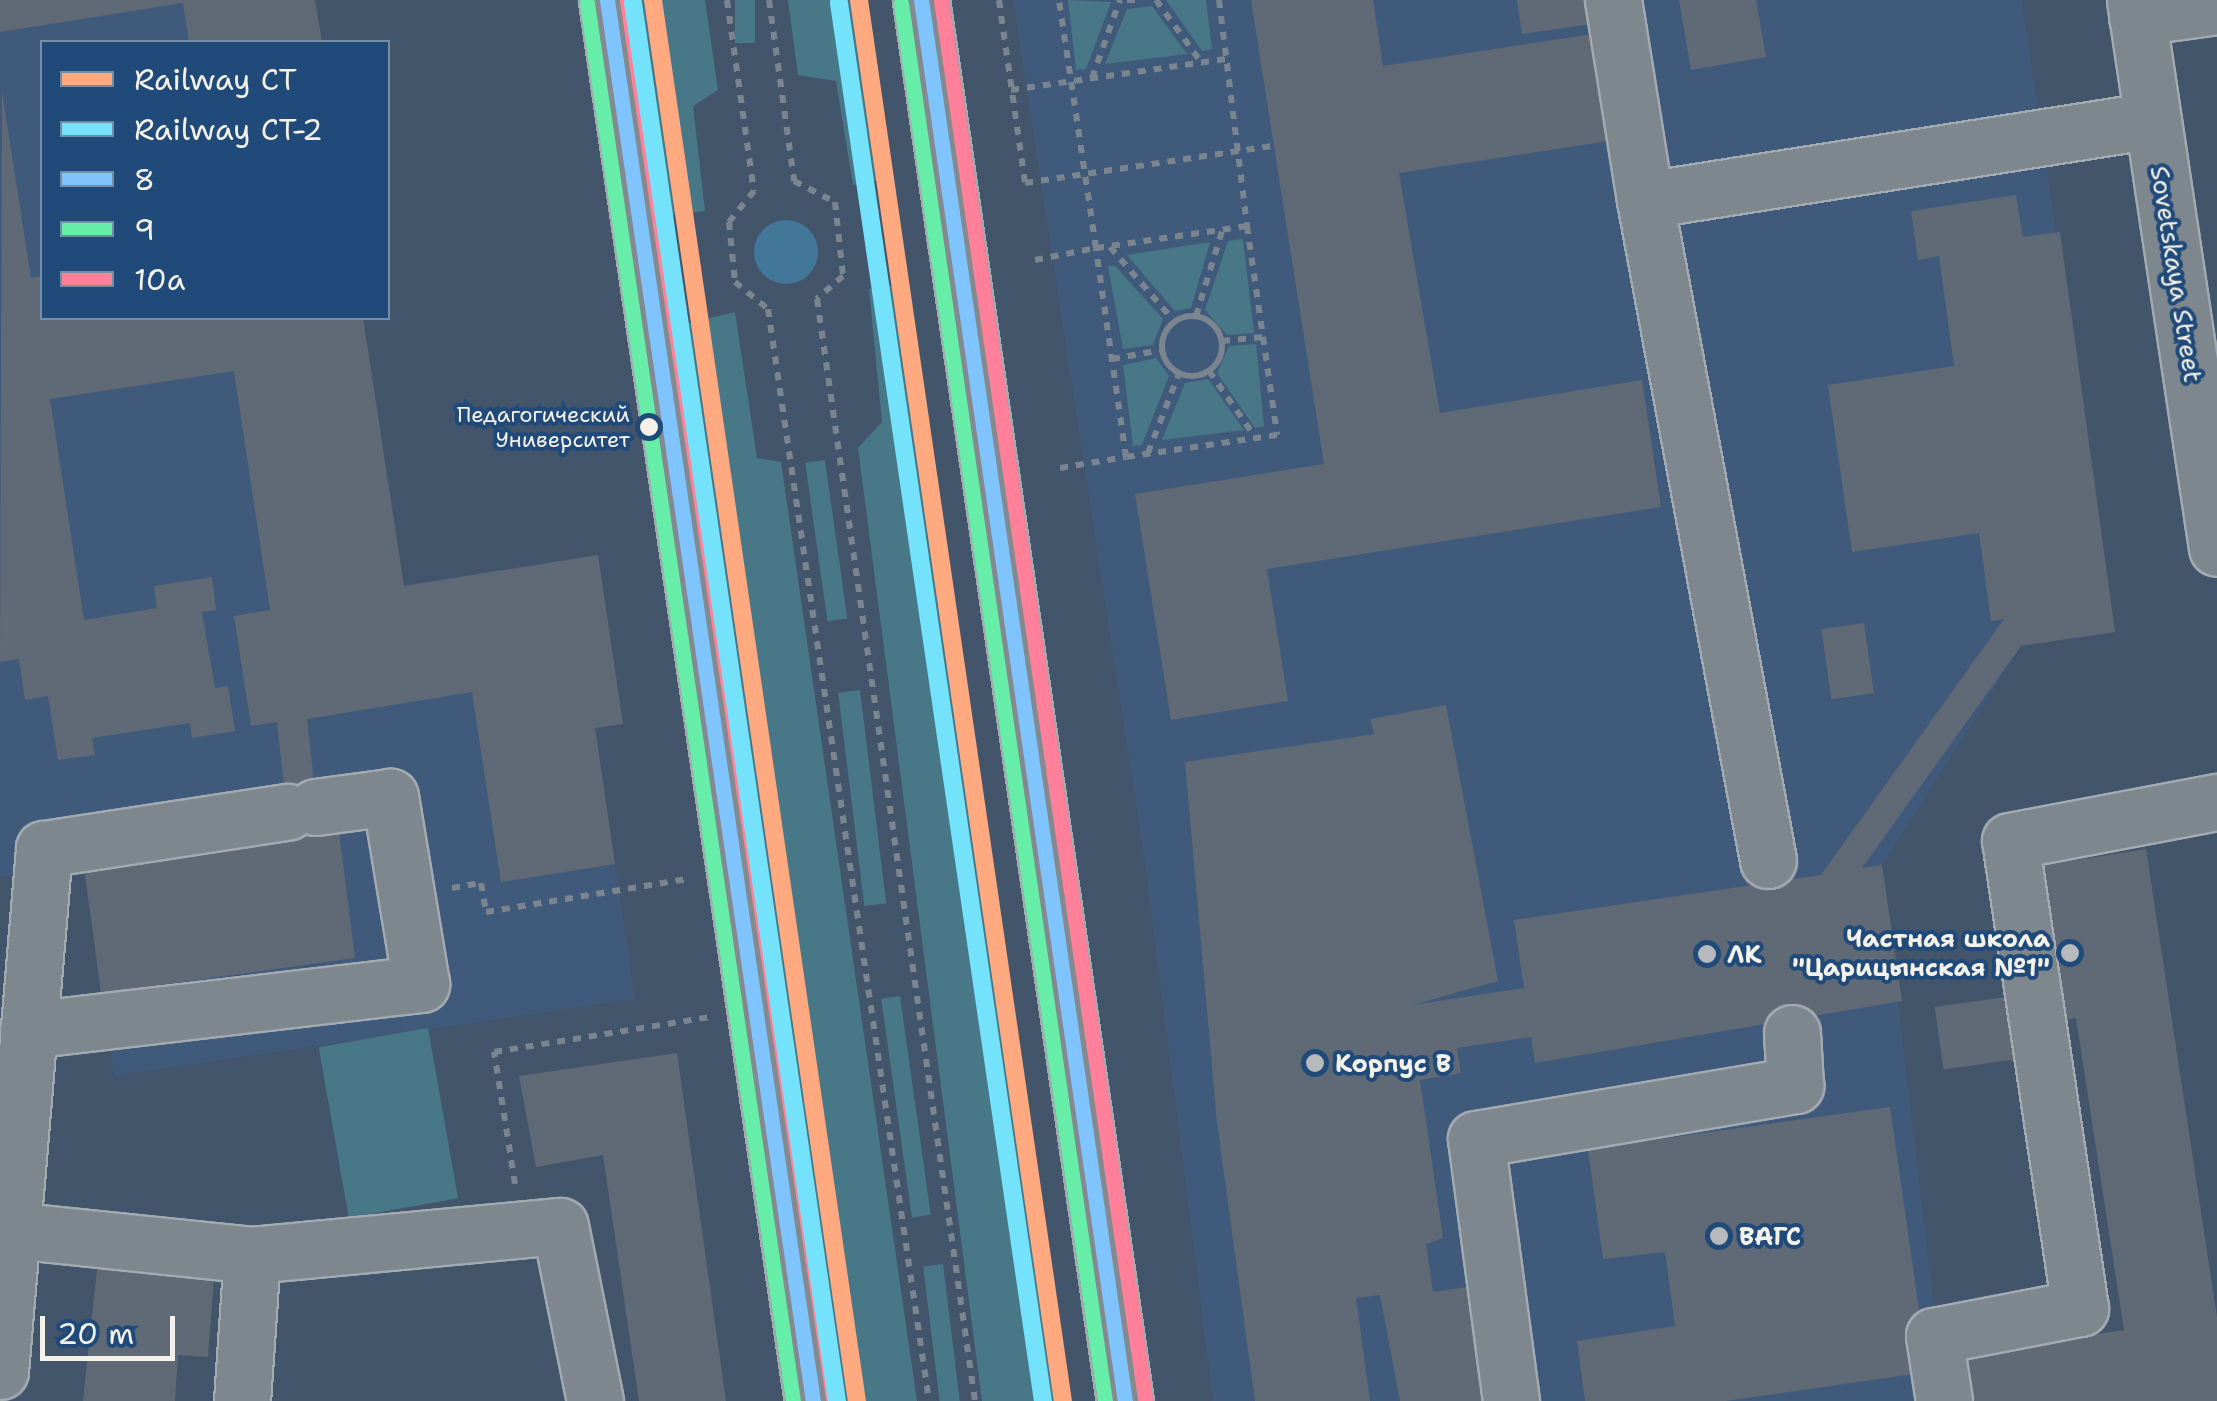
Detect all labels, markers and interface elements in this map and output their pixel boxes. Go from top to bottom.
legend [40,40,390,320]
text: Railway СТ [134,59,297,100]
text: Railway СТ-2 [134,109,323,150]
text: 8 [134,159,155,200]
street label: Sovetskaya Street [2144,164,2208,384]
text: 9 [134,209,155,250]
text: 10а [134,259,185,300]
place label: Педагогический Университет [457,401,630,452]
marker: Педагогический Университет [639,417,659,437]
place label: Частная школа "Царицынская №1" [1792,924,2050,983]
place label: ЛК [1727,939,1762,969]
marker: Частная школа "Царицынская №1" [2059,942,2081,964]
marker: ЛК [1696,943,1718,965]
place label: Корпус В [1335,1048,1451,1078]
marker: Корпус В [1304,1052,1326,1074]
place label: ВАГС [1739,1221,1801,1251]
marker: ВАГС [1708,1225,1730,1247]
scale bar [45,1296,180,1358]
text: 20 m [57,1313,134,1354]

